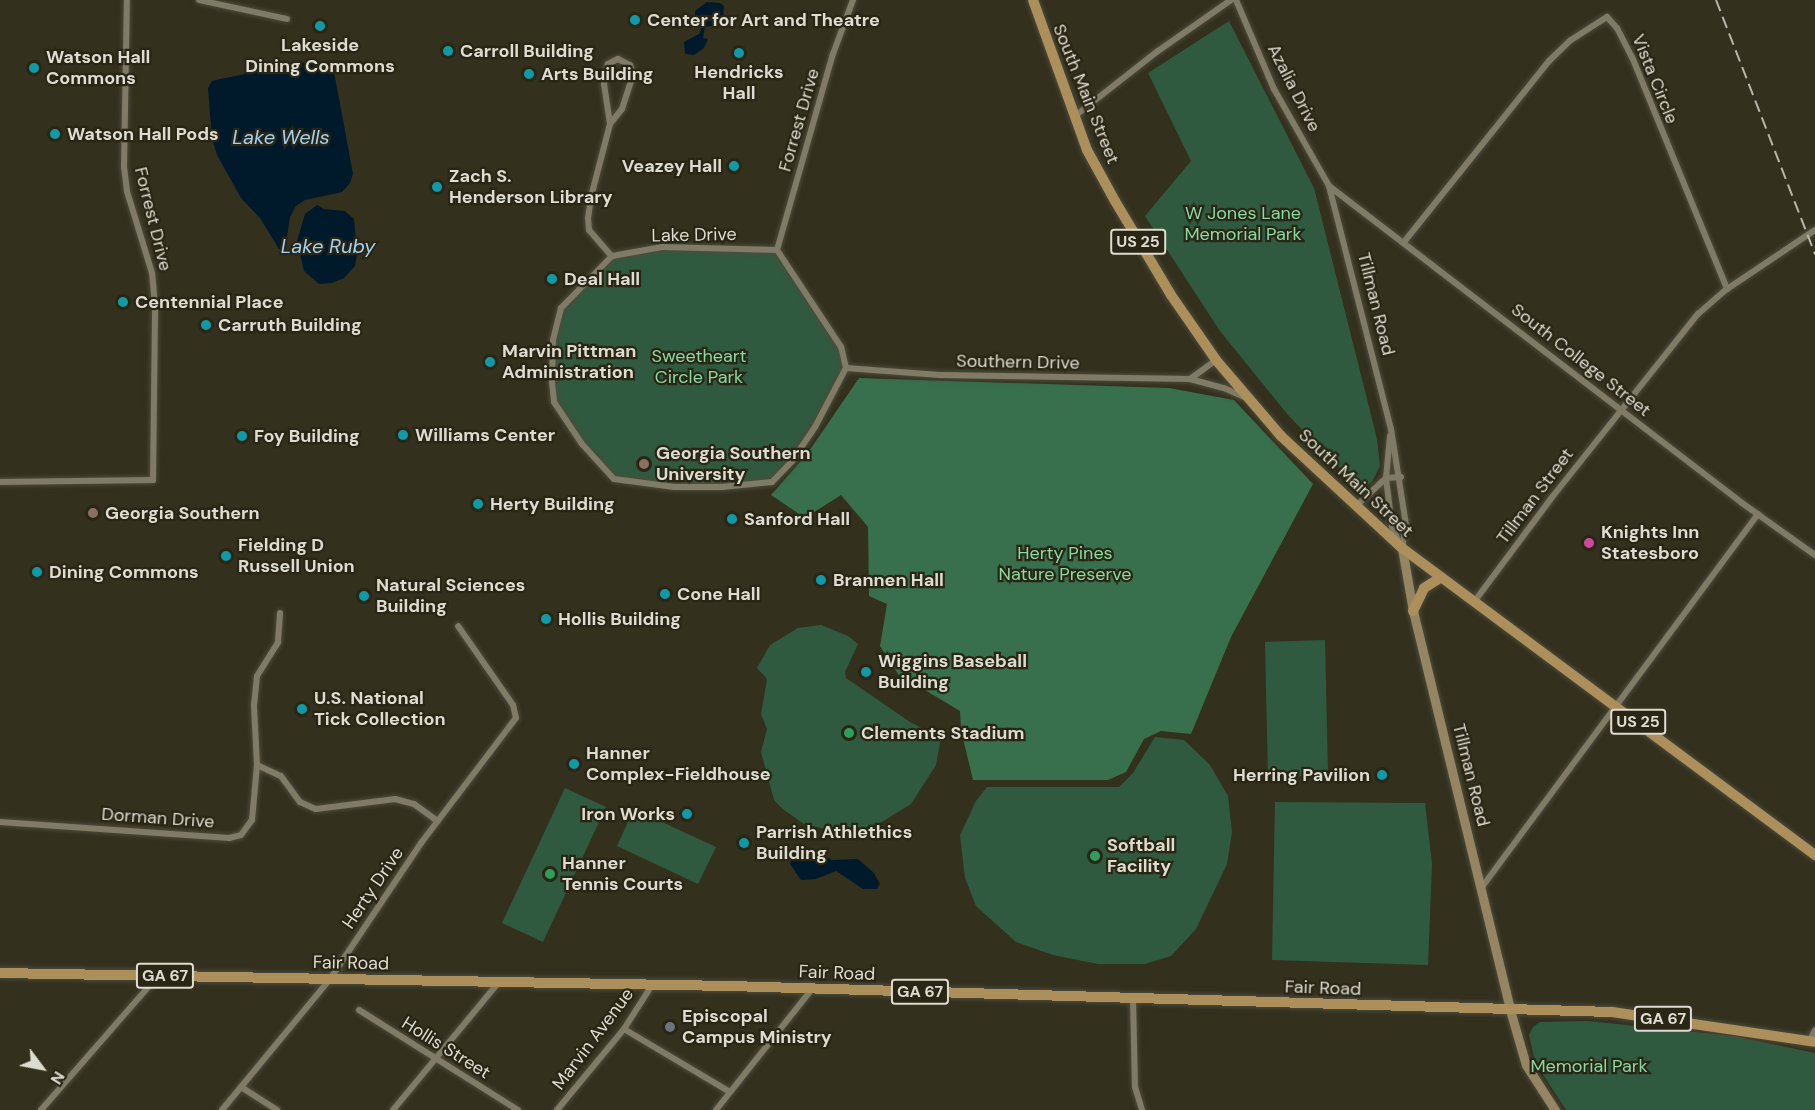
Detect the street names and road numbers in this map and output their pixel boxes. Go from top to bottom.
street label: South Main Street [1048,21,1124,167]
street label: Vista Circle [1627,31,1683,127]
street label: Azalia Drive [1263,41,1325,135]
street label: Forrest Drive [774,66,824,174]
street label: Forrest Drive [130,165,176,273]
street label: Lake Drive [651,223,737,247]
road number: US 25 [1110,229,1166,255]
street label: Tillman Road [1353,250,1399,358]
street label: South College Street [1507,299,1655,421]
street label: Southern Drive [956,350,1080,374]
street label: South Main Street [1294,424,1418,542]
street label: Tillman Street [1492,444,1578,548]
road number: US 25 [1610,709,1666,735]
street label: Tillman Road [1448,721,1494,829]
street label: Dorman Drive [101,803,215,833]
street label: Herty Drive [338,843,408,933]
street label: Fair Road [313,952,389,974]
street label: Fair Road [798,961,876,985]
road number: GA 67 [135,963,195,989]
street label: Fair Road [1284,976,1362,1000]
road number: GA 67 [890,979,950,1005]
street label: Marvin Avenue [548,984,638,1094]
road number: GA 67 [1633,1006,1693,1032]
street label: Hollis Street [398,1012,494,1084]

